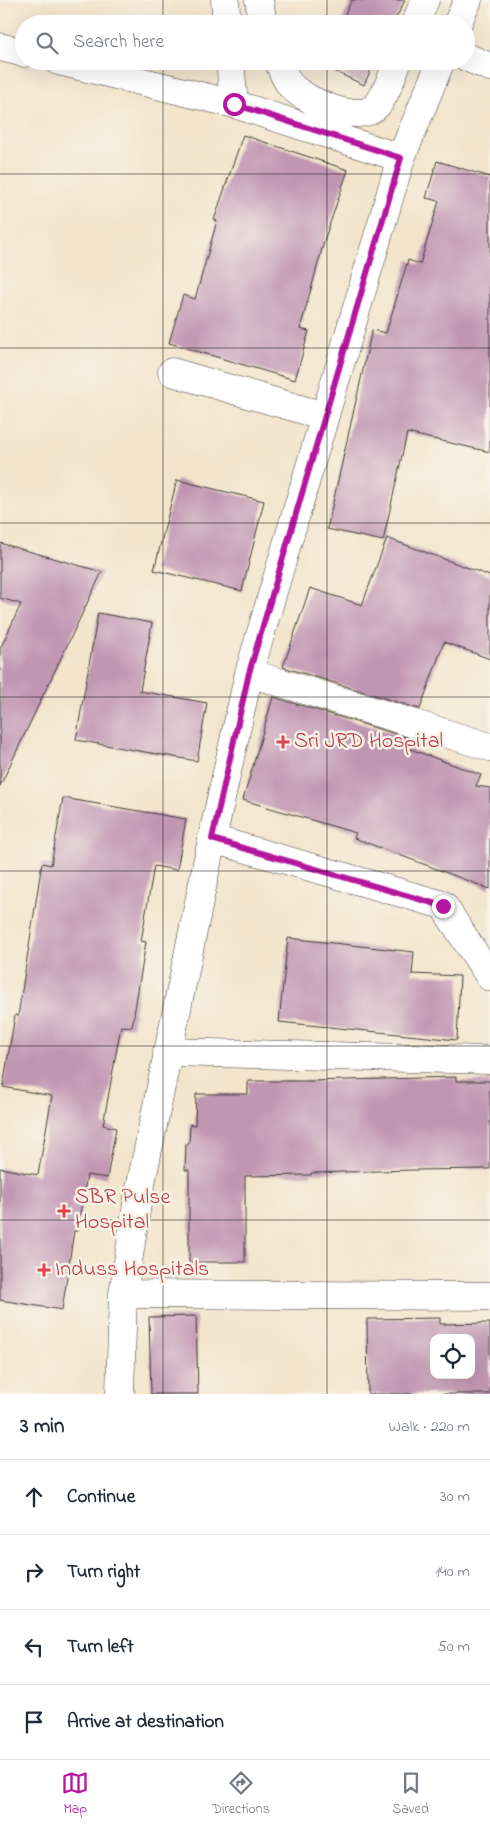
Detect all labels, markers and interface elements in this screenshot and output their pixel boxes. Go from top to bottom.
search box [15,15,475,70]
icon: search [33,29,61,57]
text: Search here [73,29,164,56]
route start [223,93,246,116]
place label: Sri JRD Hospital [294,726,443,758]
marker: Sri JRD Hospital [276,735,290,749]
route end [432,895,455,918]
place label: SBR Pulse Hospital [75,1182,170,1239]
marker: SBR Pulse Hospital [57,1204,71,1218]
place label: Induss Hospitals [55,1254,209,1286]
marker: Induss Hospitals [37,1263,51,1277]
map controls [430,1334,475,1379]
button: locate [430,1334,475,1379]
text: 3 min [20,1412,64,1442]
text: Walk · 220 m [389,1415,470,1439]
icon: ahead [20,1483,48,1511]
text: Continue [67,1484,135,1511]
text: 30 m [440,1485,470,1509]
icon: right [20,1558,48,1586]
text: Turn right [67,1559,140,1586]
text: 140 m [435,1560,470,1584]
icon: left [20,1633,48,1661]
text: Turn left [67,1634,134,1661]
text: 50 m [438,1635,470,1659]
icon: arrive [20,1708,48,1736]
text: Arrive at destination [67,1709,224,1736]
tab: Map [61,1769,89,1820]
tab: Directions [212,1769,270,1820]
tab: Saved [392,1769,429,1820]

